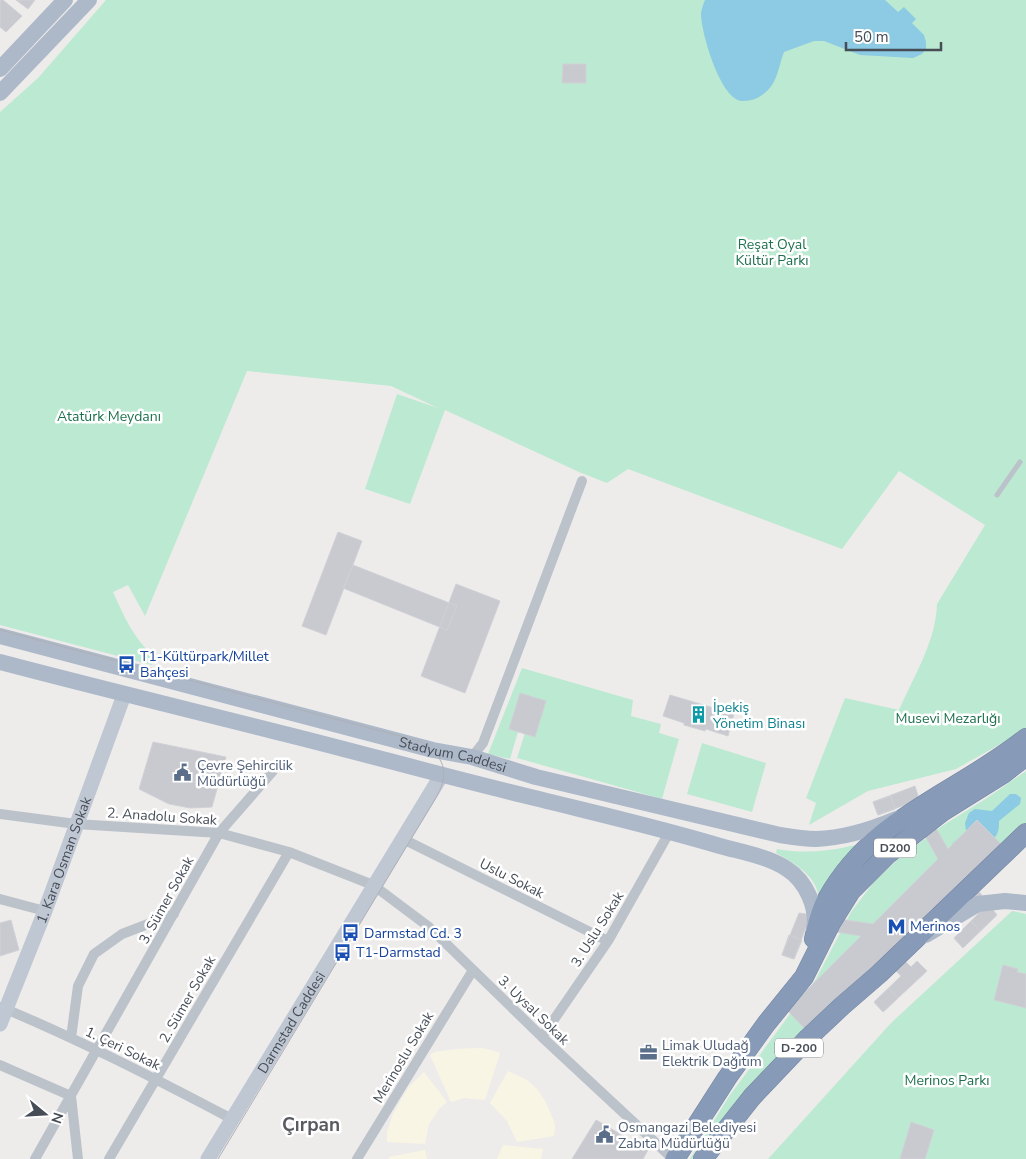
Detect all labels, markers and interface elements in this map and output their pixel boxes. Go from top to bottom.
scale bar [846,20,941,52]
text: 50 m [854,27,889,47]
park label: Reşat Oyal Kültür Parkı [735,235,809,270]
park label: Atatürk Meydanı [57,407,161,426]
place label: T1-Kültürpark/Millet Bahçesi [140,647,269,682]
bus stop icon: T1-Kültürpark/Millet Bahçesi [116,654,136,674]
place label: İpekiş Yönetim Binası [712,698,805,733]
building icon: İpekiş Yönetim Binası [689,705,709,725]
park label: Musevi Mezarlığı [895,709,1001,728]
street label: Stadyum Caddesi [397,732,509,777]
place label: Çevre Şehircilik Müdürlüğü [197,756,294,791]
public building icon: Çevre Şehircilik Müdürlüğü [173,763,193,783]
street label: 1. Kara Osman Sokak [32,793,96,926]
street label: 2. Anadolu Sokak [106,803,219,830]
road number: D200 [874,838,916,858]
street label: 3. Sümer Sokak [135,852,199,947]
street label: Uslu Sokak [476,854,548,903]
street label: 3. Uslu Sokak [567,887,629,971]
metro station icon: Merinos [886,916,906,936]
place label: Merinos [910,917,960,936]
bus stop icon: Darmstad Cd. 3 [340,923,360,943]
place label: Darmstad Cd. 3 [364,924,462,943]
bus stop icon: T1-Darmstad [332,942,352,962]
place label: T1-Darmstad [356,943,441,962]
street label: 2. Sümer Sokak [155,951,221,1046]
street label: Darmstad Caddesi [253,968,330,1077]
street label: 3. Uysal Sokak [494,972,574,1050]
street label: Merinoslu Sokak [369,1007,439,1107]
street label: 1. Çeri Sokak [82,1022,164,1075]
place label: Limak Uludağ Elektrik Dağıtım [662,1036,762,1071]
road number: D-200 [775,1038,823,1058]
office icon: Limak Uludağ Elektrik Dağıtım [638,1043,658,1063]
park label: Merinos Parkı [905,1071,989,1090]
north arrow [20,1089,70,1139]
text: N [46,1110,68,1126]
district label: Çırpan [282,1112,340,1138]
place label: Osmangazi Belediyesi Zabıta Müdürlüğü [618,1118,756,1153]
public building icon: Osmangazi Belediyesi Zabıta Müdürlüğü [594,1125,614,1145]

